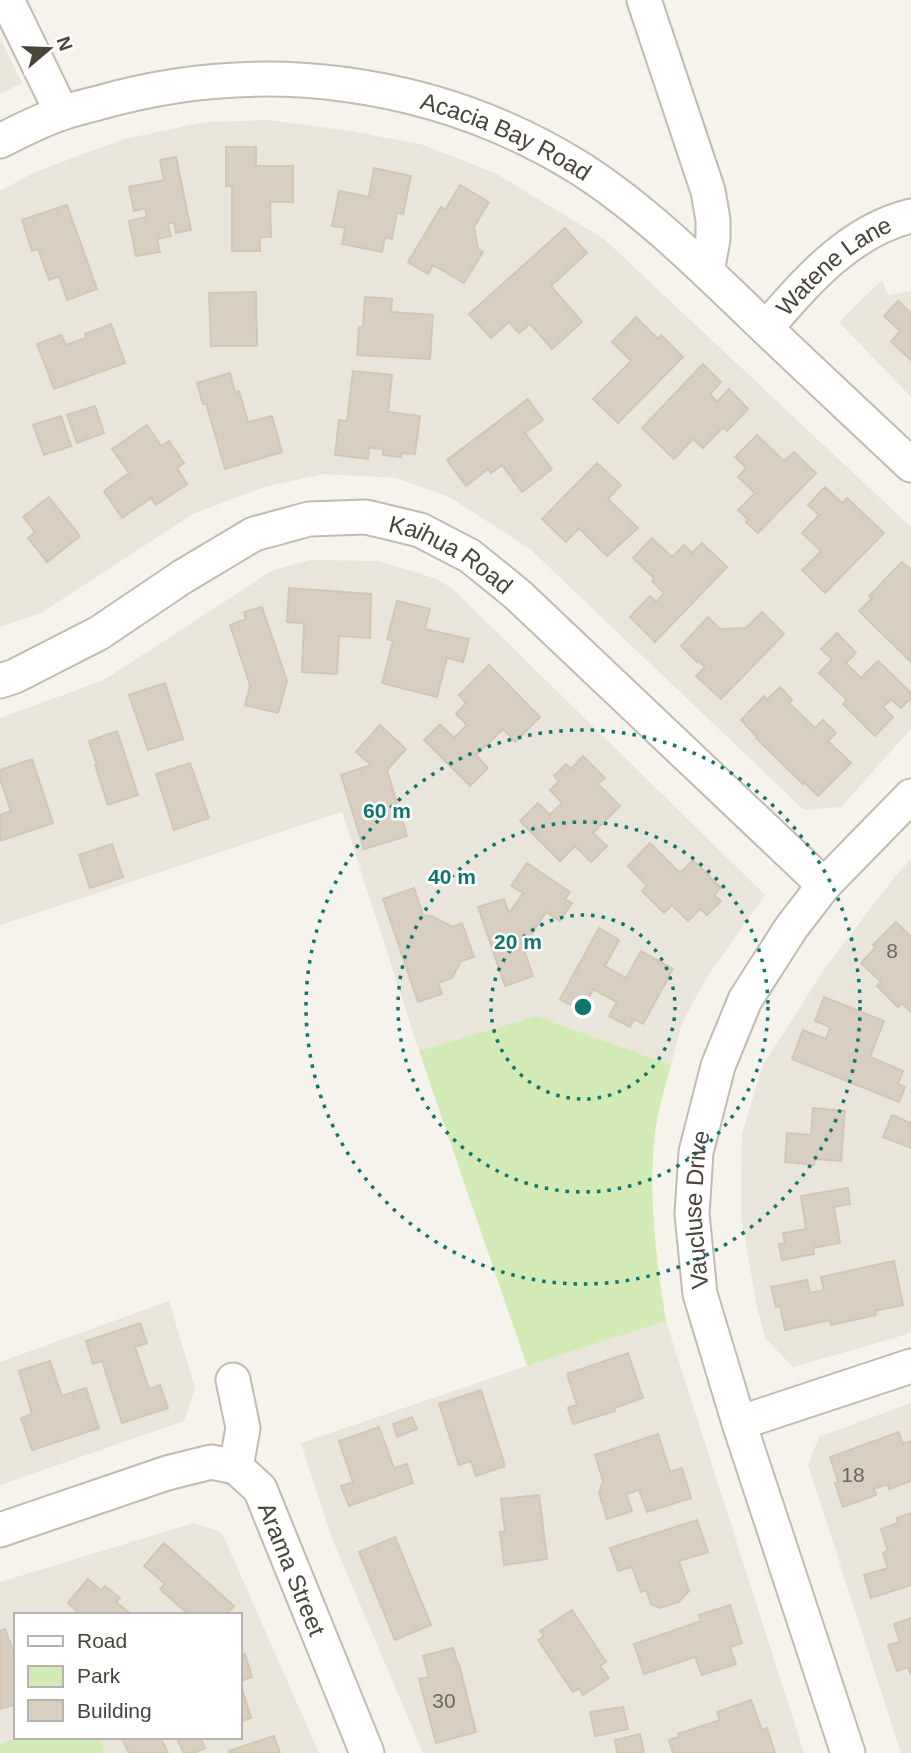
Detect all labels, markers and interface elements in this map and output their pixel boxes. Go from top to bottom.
north arrow [14,14,84,84]
text: N [52,34,77,54]
street label: Acacia Bay Road [418,87,596,186]
street label: Watene Lane [770,210,895,320]
street label: Kaihua Road [387,510,518,599]
text: 60 m [363,799,411,822]
text: 40 m [428,865,476,888]
text: 20 m [494,930,542,953]
house number: 8 [886,939,898,962]
centre of rings [571,995,595,1019]
street label: Vaucluse Drive [678,1127,715,1291]
house number: 18 [841,1463,865,1486]
street label: Arama Street [253,1498,332,1640]
legend [14,1613,242,1739]
text: Road [77,1629,127,1652]
text: Park [77,1664,121,1687]
house number: 30 [432,1689,456,1712]
text: Building [77,1699,152,1722]

